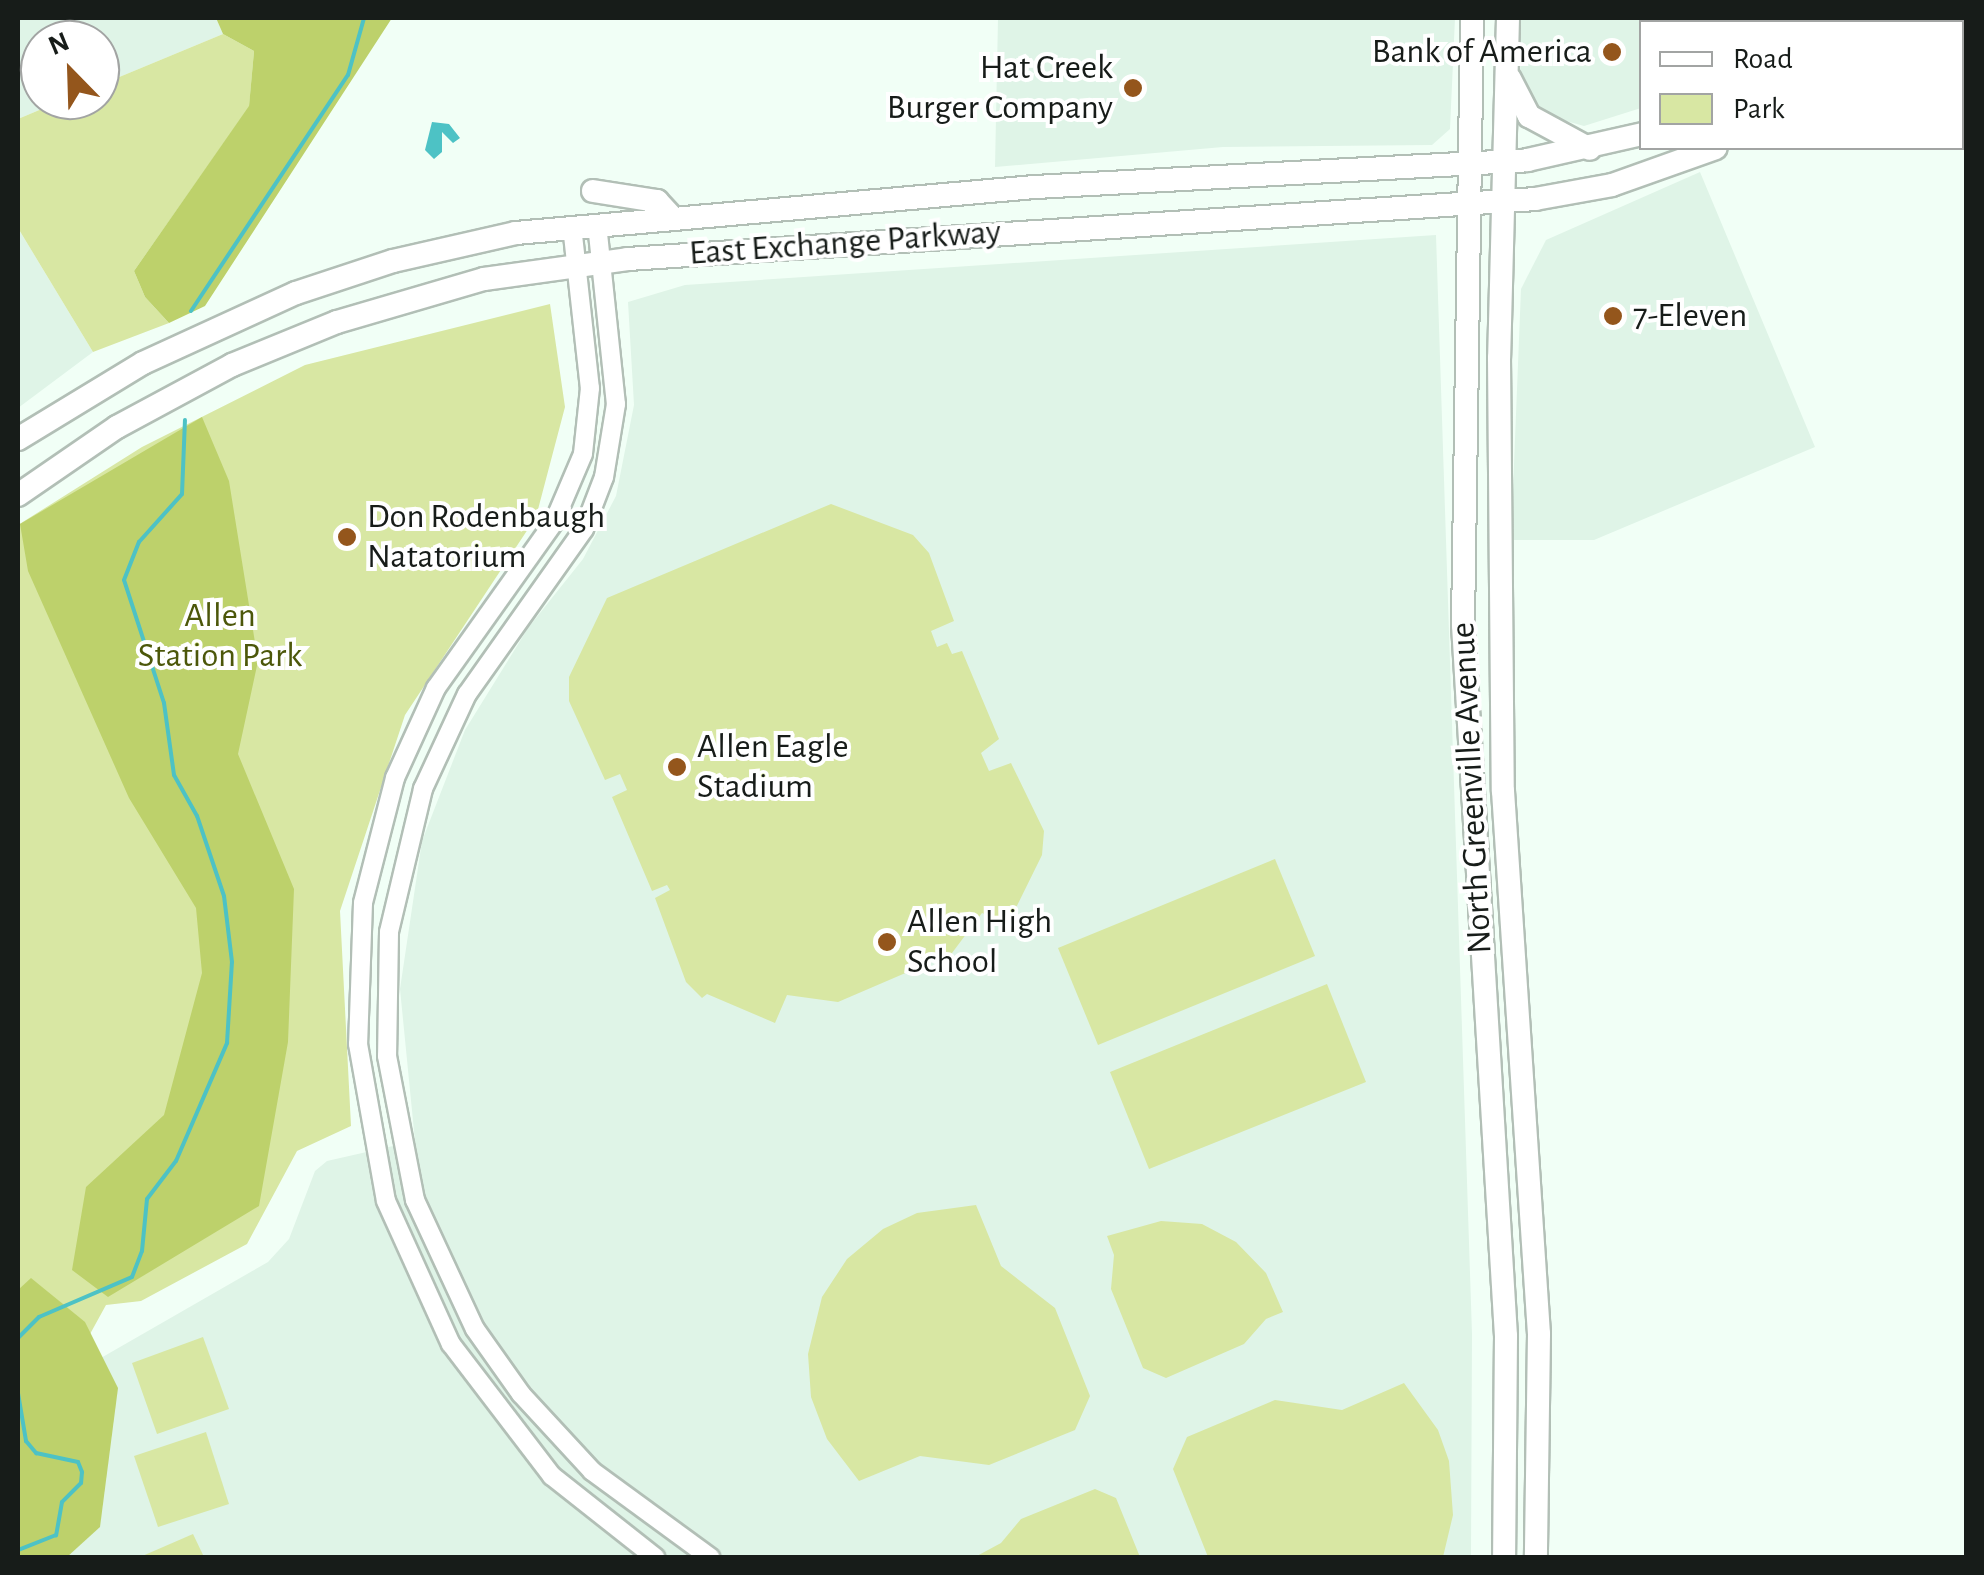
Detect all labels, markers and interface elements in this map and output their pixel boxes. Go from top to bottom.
north arrow [20,20,120,120]
legend [1639,20,1964,150]
text: N [45,28,73,61]
place label: Bank of America [1372,31,1592,73]
marker: Bank of America [1601,41,1623,63]
text: Road [1733,44,1793,74]
place label: Hat Creek Burger Company [887,47,1113,129]
marker: Hat Creek Burger Company [1122,77,1144,99]
text: Park [1733,94,1785,124]
street label: East Exchange Parkway [688,211,1002,275]
place label: 7-Eleven [1633,295,1747,337]
marker: 7-Eleven [1602,305,1624,327]
place label: Don Rodenbaugh Natatorium [367,496,605,578]
marker: Don Rodenbaugh Natatorium [336,526,358,548]
park label: Allen Station Park [138,595,302,677]
street label: North Greenville Avenue [1442,621,1502,955]
place label: Allen Eagle Stadium [697,726,849,808]
marker: Allen Eagle Stadium [666,756,688,778]
place label: Allen High School [907,901,1052,983]
marker: Allen High School [876,931,898,953]

